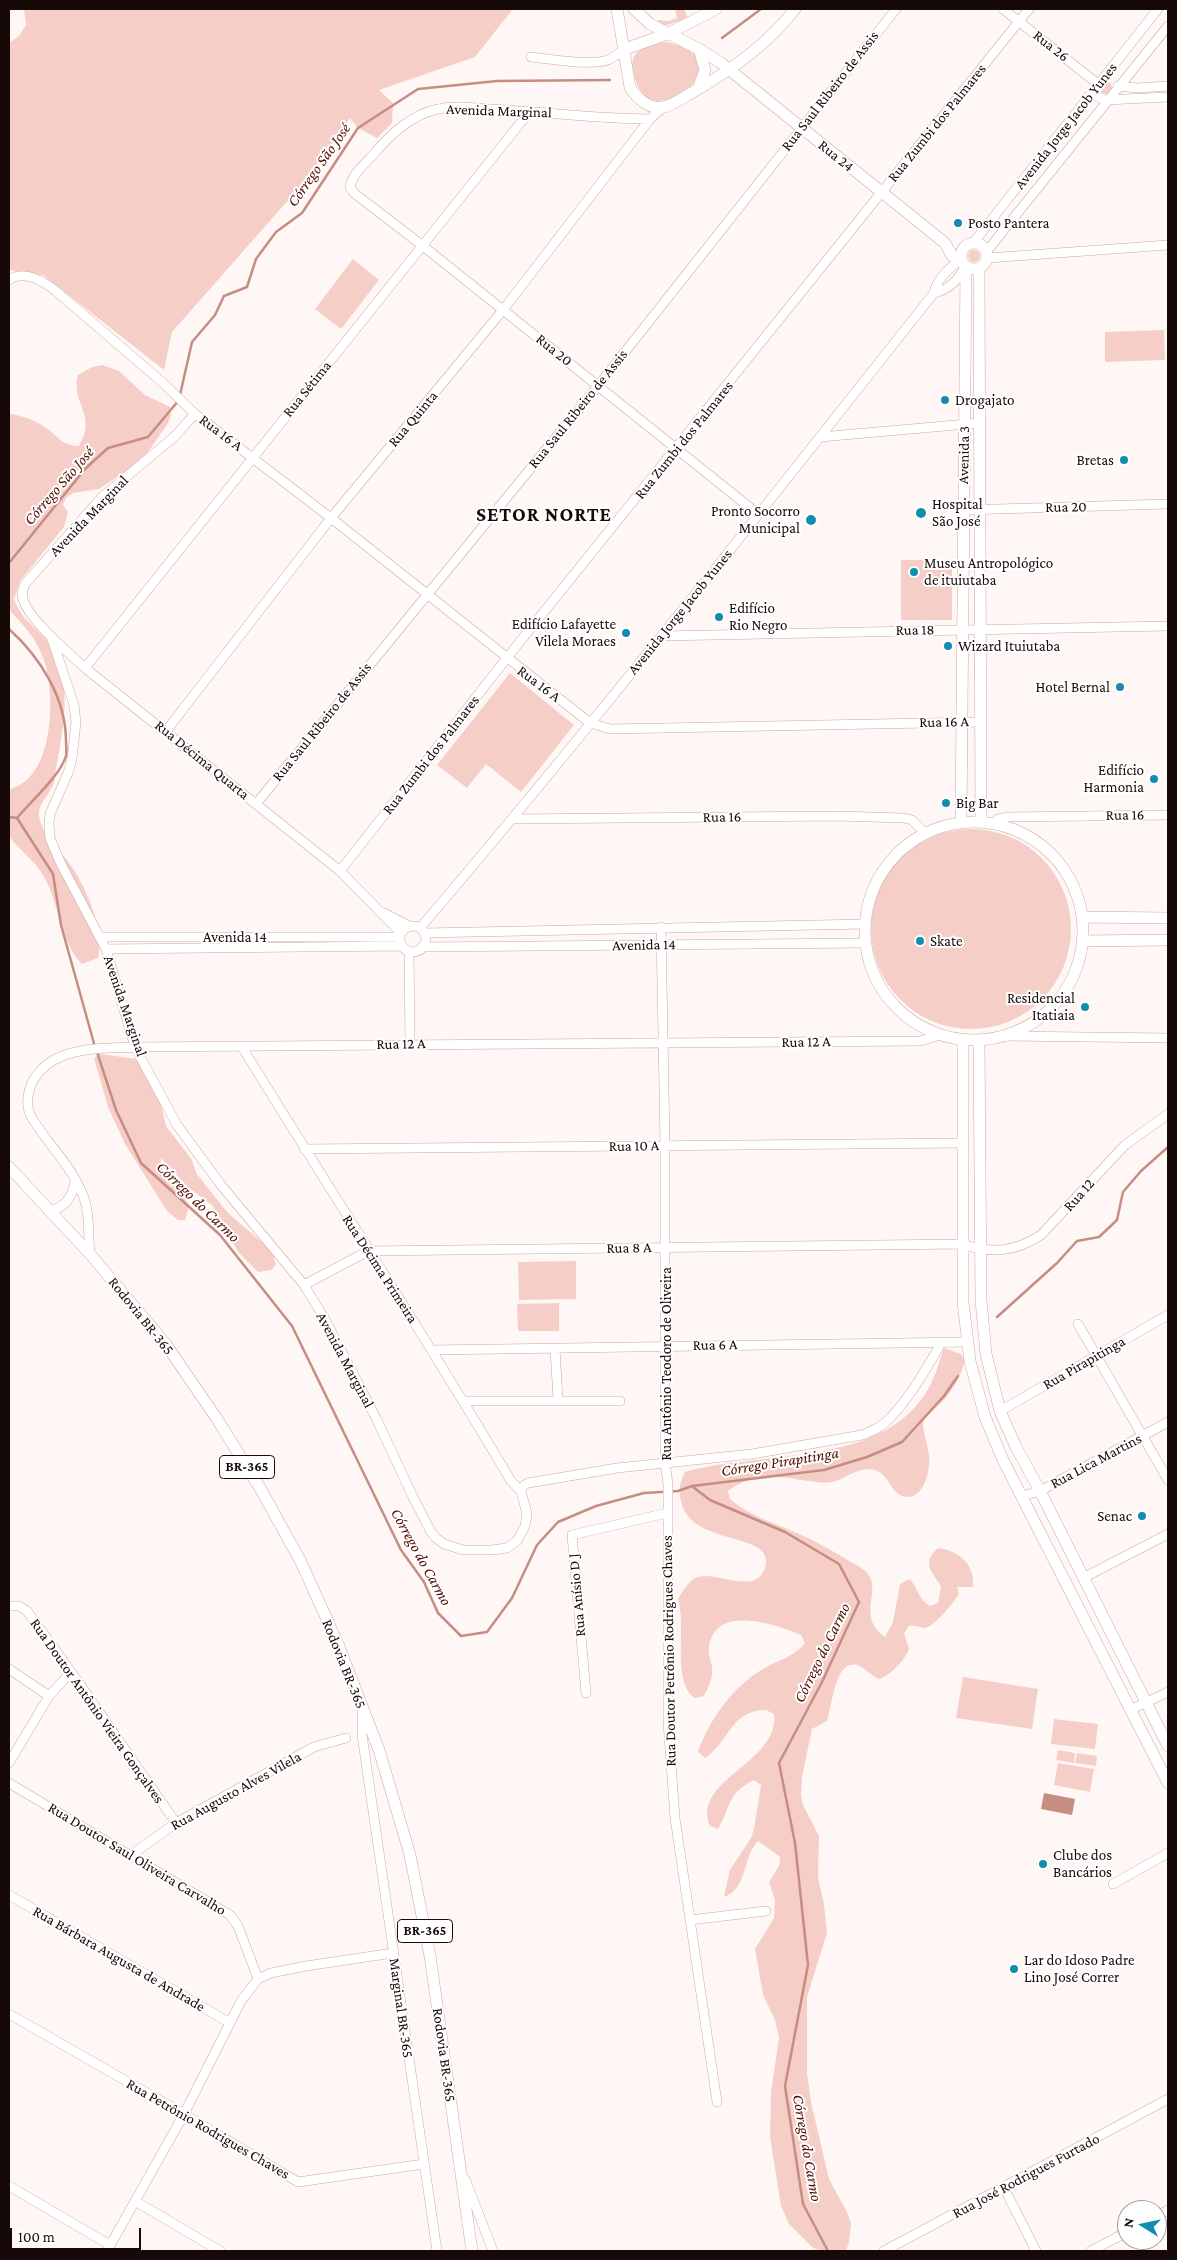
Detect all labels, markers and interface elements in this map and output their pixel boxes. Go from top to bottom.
street label: Rua 26 [1029,26,1073,66]
street label: Rua Saul Ribeiro de Assis [777,27,883,155]
street label: Avenida Jorge Jacob Yunes [1011,59,1121,193]
street label: Rua Zumbi dos Palmares [884,60,990,186]
street label: Avenida Marginal [446,100,552,122]
water label: Córrego São José [283,120,355,210]
street label: Rua 24 [815,136,857,176]
place label: Posto Pantera [968,214,1049,232]
marker: Posto Pantera [952,217,964,229]
street label: Rua 20 [532,330,576,370]
street label: Rua Saul Ribeiro de Assis [525,346,631,472]
street label: Rua Sétima [279,357,335,421]
street label: Rua Zumbi dos Palmares [631,377,737,503]
street label: Rua Quinta [384,387,442,451]
place label: Drogajato [955,391,1014,409]
marker: Drogajato [939,394,951,406]
street label: Rua 16 A [196,411,246,455]
street label: Avenida 3 [954,426,974,484]
water label: Córrego São José [20,443,98,529]
place label: Bretas [1076,451,1114,469]
marker: Bretas [1118,454,1130,466]
street label: Avenida Marginal [46,472,132,560]
place label: Hospital São José [932,495,983,530]
street label: Rua 20 [1045,498,1087,516]
place label: Pronto Socorro Municipal [711,502,800,537]
district label: SETOR NORTE [475,503,613,527]
marker: Hospital São José [914,506,928,520]
marker: Pronto Socorro Municipal [804,513,818,527]
street label: Avenida Jorge Jacob Yunes [624,546,736,678]
place label: Museu Antropológico de ituiutaba [924,554,1053,589]
marker: Museu Antropológico de ituiutaba [908,566,920,578]
place label: Edifício Rio Negro [729,599,788,634]
marker: Edifício Rio Negro [713,611,725,623]
place label: Edifício Lafayette Vilela Moraes [512,615,616,650]
street label: Rua 18 [895,621,935,639]
marker: Edifício Lafayette Vilela Moraes [620,627,632,639]
place label: Wizard Ituiutaba [958,637,1060,655]
marker: Wizard Ituiutaba [942,640,954,652]
street label: Rua Saul Ribeiro de Assis [269,659,375,785]
street label: Rua 16 A [514,662,564,706]
place label: Hotel Bernal [1035,678,1110,696]
marker: Hotel Bernal [1114,681,1126,693]
street label: Rua Zumbi dos Palmares [379,692,483,818]
street label: Rua 16 A [919,713,969,731]
street label: Rua Décima Quarta [151,716,253,804]
place label: Edifício Harmonia [1083,761,1144,796]
marker: Edifício Harmonia [1148,773,1160,785]
place label: Big Bar [956,794,999,812]
marker: Big Bar [940,797,952,809]
street label: Rua 16 [1106,806,1144,824]
street label: Rua 16 [703,808,741,826]
street label: Avenida 14 [203,928,267,946]
place label: Skate [930,932,963,950]
street label: Avenida 14 [612,935,676,955]
marker: Skate [914,935,926,947]
street label: Avenida Marginal [99,953,151,1059]
place label: Residencial Itatiaia [1007,989,1075,1024]
marker: Residencial Itatiaia [1079,1001,1091,1013]
street label: Rua 12 A [781,1033,831,1051]
street label: Rua 12 A [376,1035,426,1053]
street label: Rua 10 A [609,1137,659,1155]
water label: Córrego do Carmo [152,1157,244,1247]
street label: Rua 12 [1060,1175,1098,1215]
street label: Rua Décima Primeira [338,1211,422,1327]
street label: Rua 8 A [606,1239,652,1257]
street label: Rua Antônio Teodoro de Oliveira [657,1267,675,1461]
street label: Rodovia BR-365 [104,1274,178,1358]
street label: Avenida Marginal [312,1309,378,1411]
street label: Rua Pirapitinga [1040,1332,1128,1394]
street label: Rua 6 A [692,1336,738,1354]
street label: Rua Lica Martins [1047,1429,1145,1493]
water label: Córrego Pirapitinga [720,1443,840,1481]
road number: BR-365 [220,1455,274,1478]
water label: Córrego do Carmo [386,1505,456,1609]
place label: Senac [1097,1507,1132,1525]
marker: Senac [1136,1510,1148,1522]
street label: Rua Doutor Petrônio Rodrigues Chaves [658,1535,680,1767]
street label: Rua Anísio D J [564,1552,590,1638]
water label: Córrego do Carmo [790,1600,854,1706]
street label: Rua Doutor Antônio Vieira Gonçalves [26,1615,168,1807]
street label: Rodovia BR-365 [318,1617,370,1711]
street label: Rua Augusto Alves Vilela [168,1748,304,1834]
street label: Rua Doutor Saul Oliveira Carvalho [45,1799,229,1919]
place label: Clube dos Bancários [1053,1846,1112,1881]
marker: Clube dos Bancários [1037,1858,1049,1870]
street label: Rua Bárbara Augusta de Andrade [30,1902,208,2016]
road number: BR-365 [398,1920,452,1942]
place label: Lar do Idoso Padre Lino José Correr [1024,1951,1134,1986]
street label: Marginal BR-365 [385,1957,417,2059]
marker: Lar do Idoso Padre Lino José Correr [1008,1963,1020,1975]
street label: Rodovia BR-365 [428,2007,460,2103]
street label: Rua Petrônio Rodrigues Chaves [123,2075,293,2183]
water label: Córrego do Carmo [788,2093,826,2203]
street label: Rua José Rodrigues Furtado [949,2130,1103,2222]
north arrow [1117,2200,1167,2250]
text: N [1120,2216,1137,2229]
scale bar [12,2218,144,2250]
text: 100 m [18,2229,55,2245]

